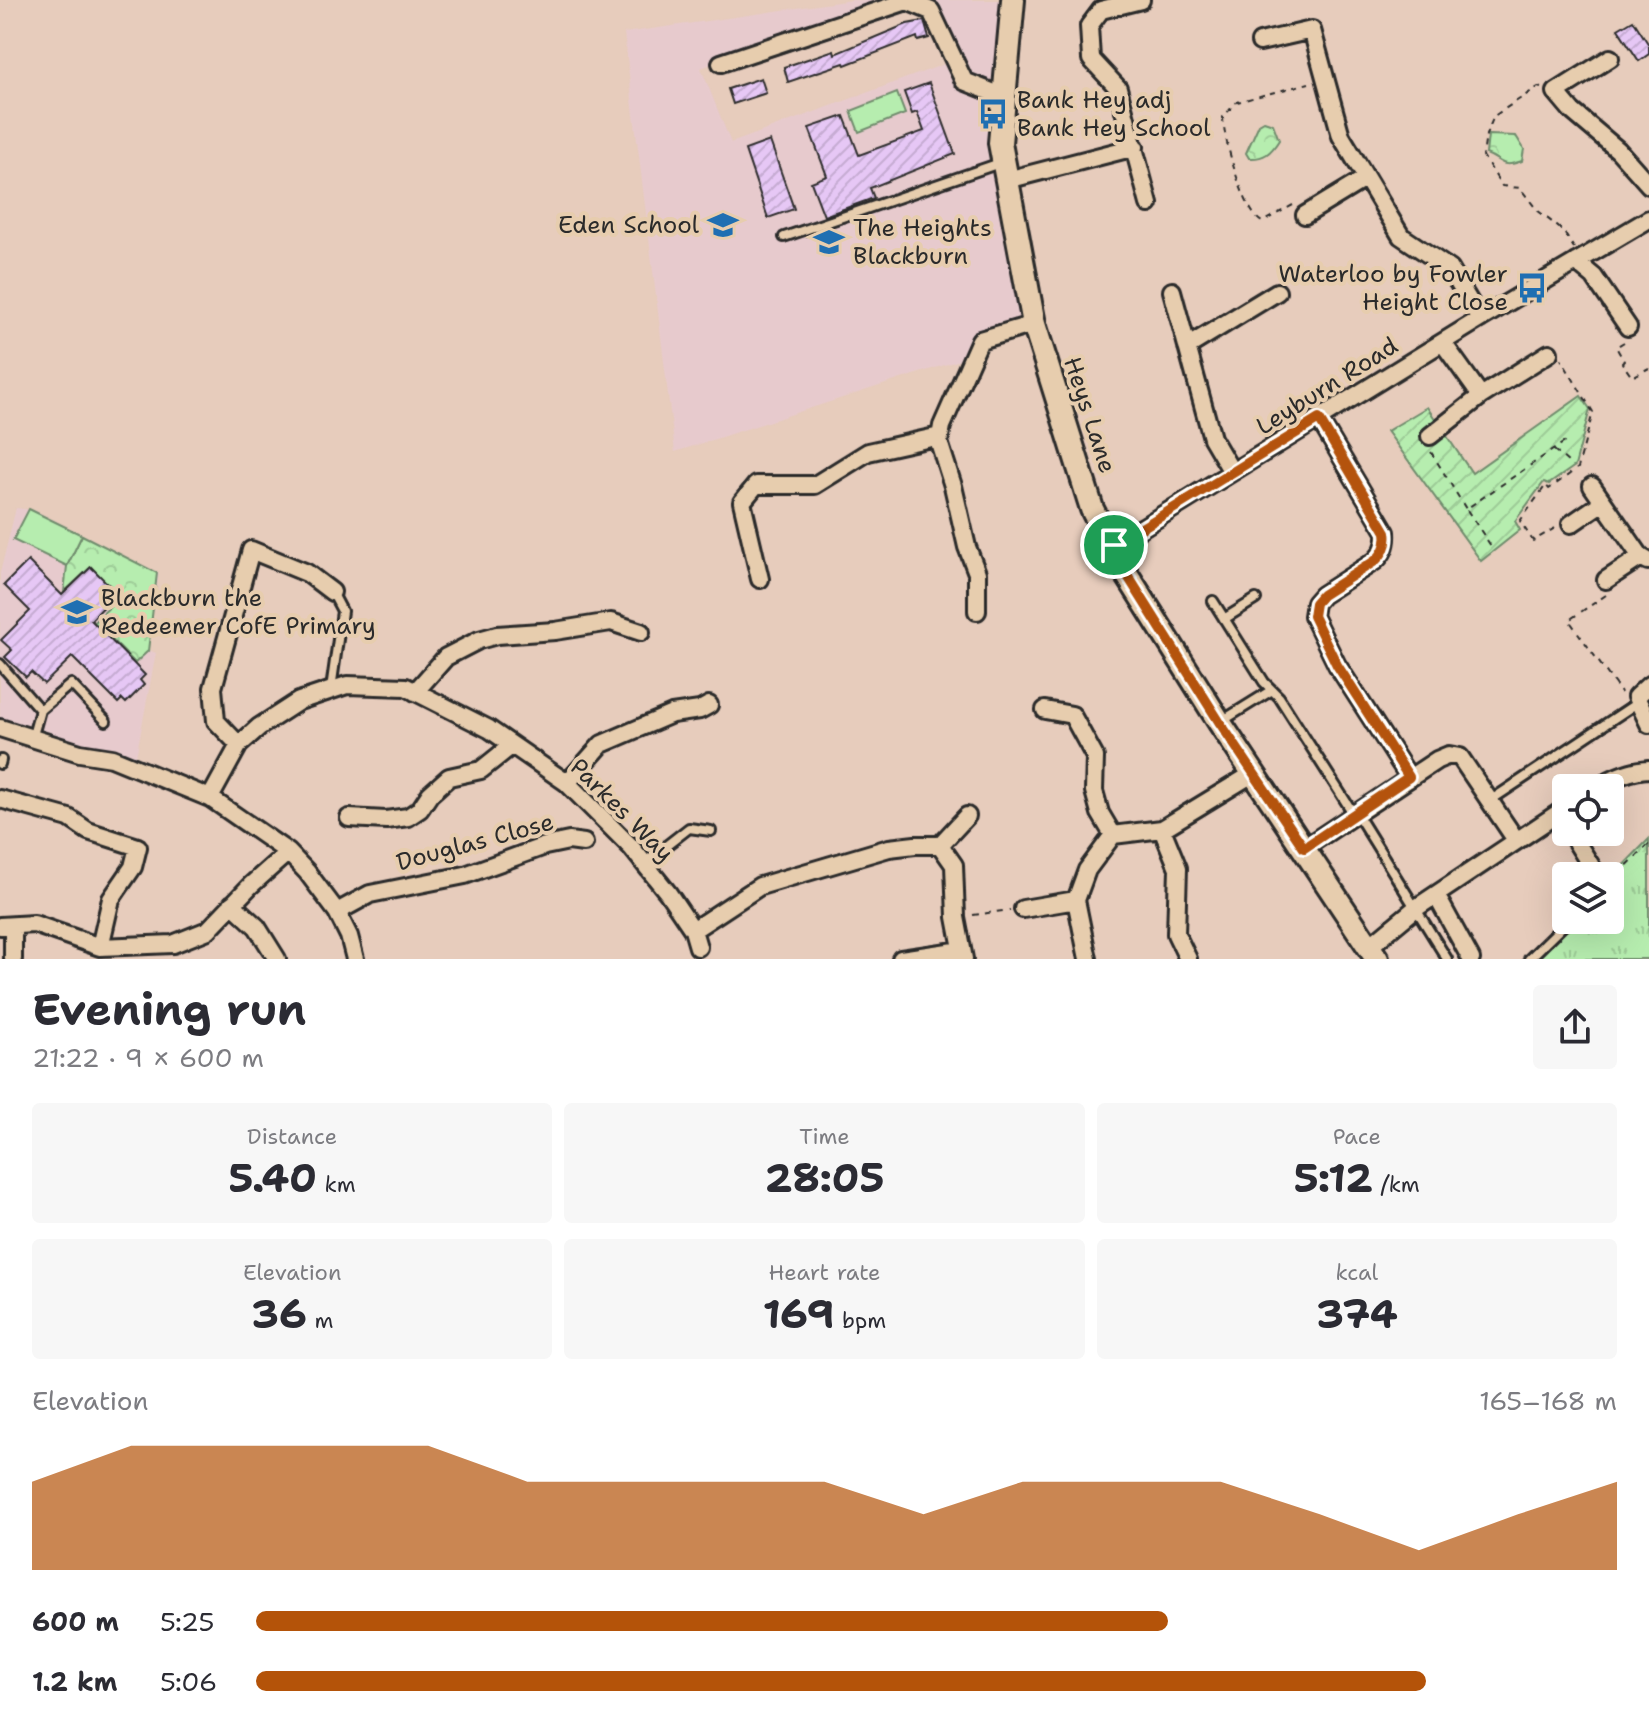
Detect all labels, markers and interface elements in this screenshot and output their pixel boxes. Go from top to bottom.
place label: Bank Hey adj Bank Hey School [1017,84,1211,144]
bus stop icon: Bank Hey adj Bank Hey School [976,97,1010,131]
school or university icon: Eden School [706,208,740,242]
place label: Eden School [558,209,700,241]
place label: The Heights Blackburn [853,212,992,272]
school or university icon: The Heights Blackburn [812,225,846,259]
place label: Waterloo by Fowler Height Close [1278,258,1508,318]
bus stop icon: Waterloo by Fowler Height Close [1515,271,1549,305]
street label: Leyburn Road [1250,330,1404,442]
street label: Heys Lane [1056,353,1124,477]
pin [1080,511,1148,579]
icon: arrive [1092,523,1136,567]
place label: Blackburn the Redeemer CofE Primary [101,582,376,642]
school or university icon: Blackburn the Redeemer CofE Primary [60,595,94,629]
street label: Parkes Way [563,751,681,869]
map controls [1552,774,1624,934]
button: locate [1552,774,1624,846]
street label: Douglas Close [393,806,557,878]
button: layers [1552,862,1624,934]
text: Evening run [32,980,306,1039]
button: share [1533,985,1617,1069]
text: 21:22 · 9 × 600 m [32,1040,264,1075]
text: Distance [247,1122,337,1151]
text: Time [799,1122,850,1151]
text: Pace [1333,1122,1381,1151]
text: 5.40 [229,1151,317,1205]
text: 28:05 [765,1151,884,1205]
text: 5:12 [1294,1151,1373,1205]
text: km [317,1170,356,1199]
text: /km [1373,1170,1420,1199]
text: Elevation [243,1258,341,1287]
text: Heart rate [768,1258,881,1287]
text: kcal [1335,1258,1378,1287]
text: 36 [251,1287,307,1341]
text: 169 [763,1287,834,1341]
text: 374 [1316,1287,1398,1341]
text: m [307,1306,333,1335]
text: bpm [834,1306,886,1335]
text: Elevation [32,1383,148,1418]
text: 165–168 m [1479,1383,1617,1418]
text: 600 m [32,1604,119,1639]
text: 5:25 [160,1604,214,1639]
text: 1.2 km [32,1664,117,1699]
text: 5:06 [160,1664,217,1699]

